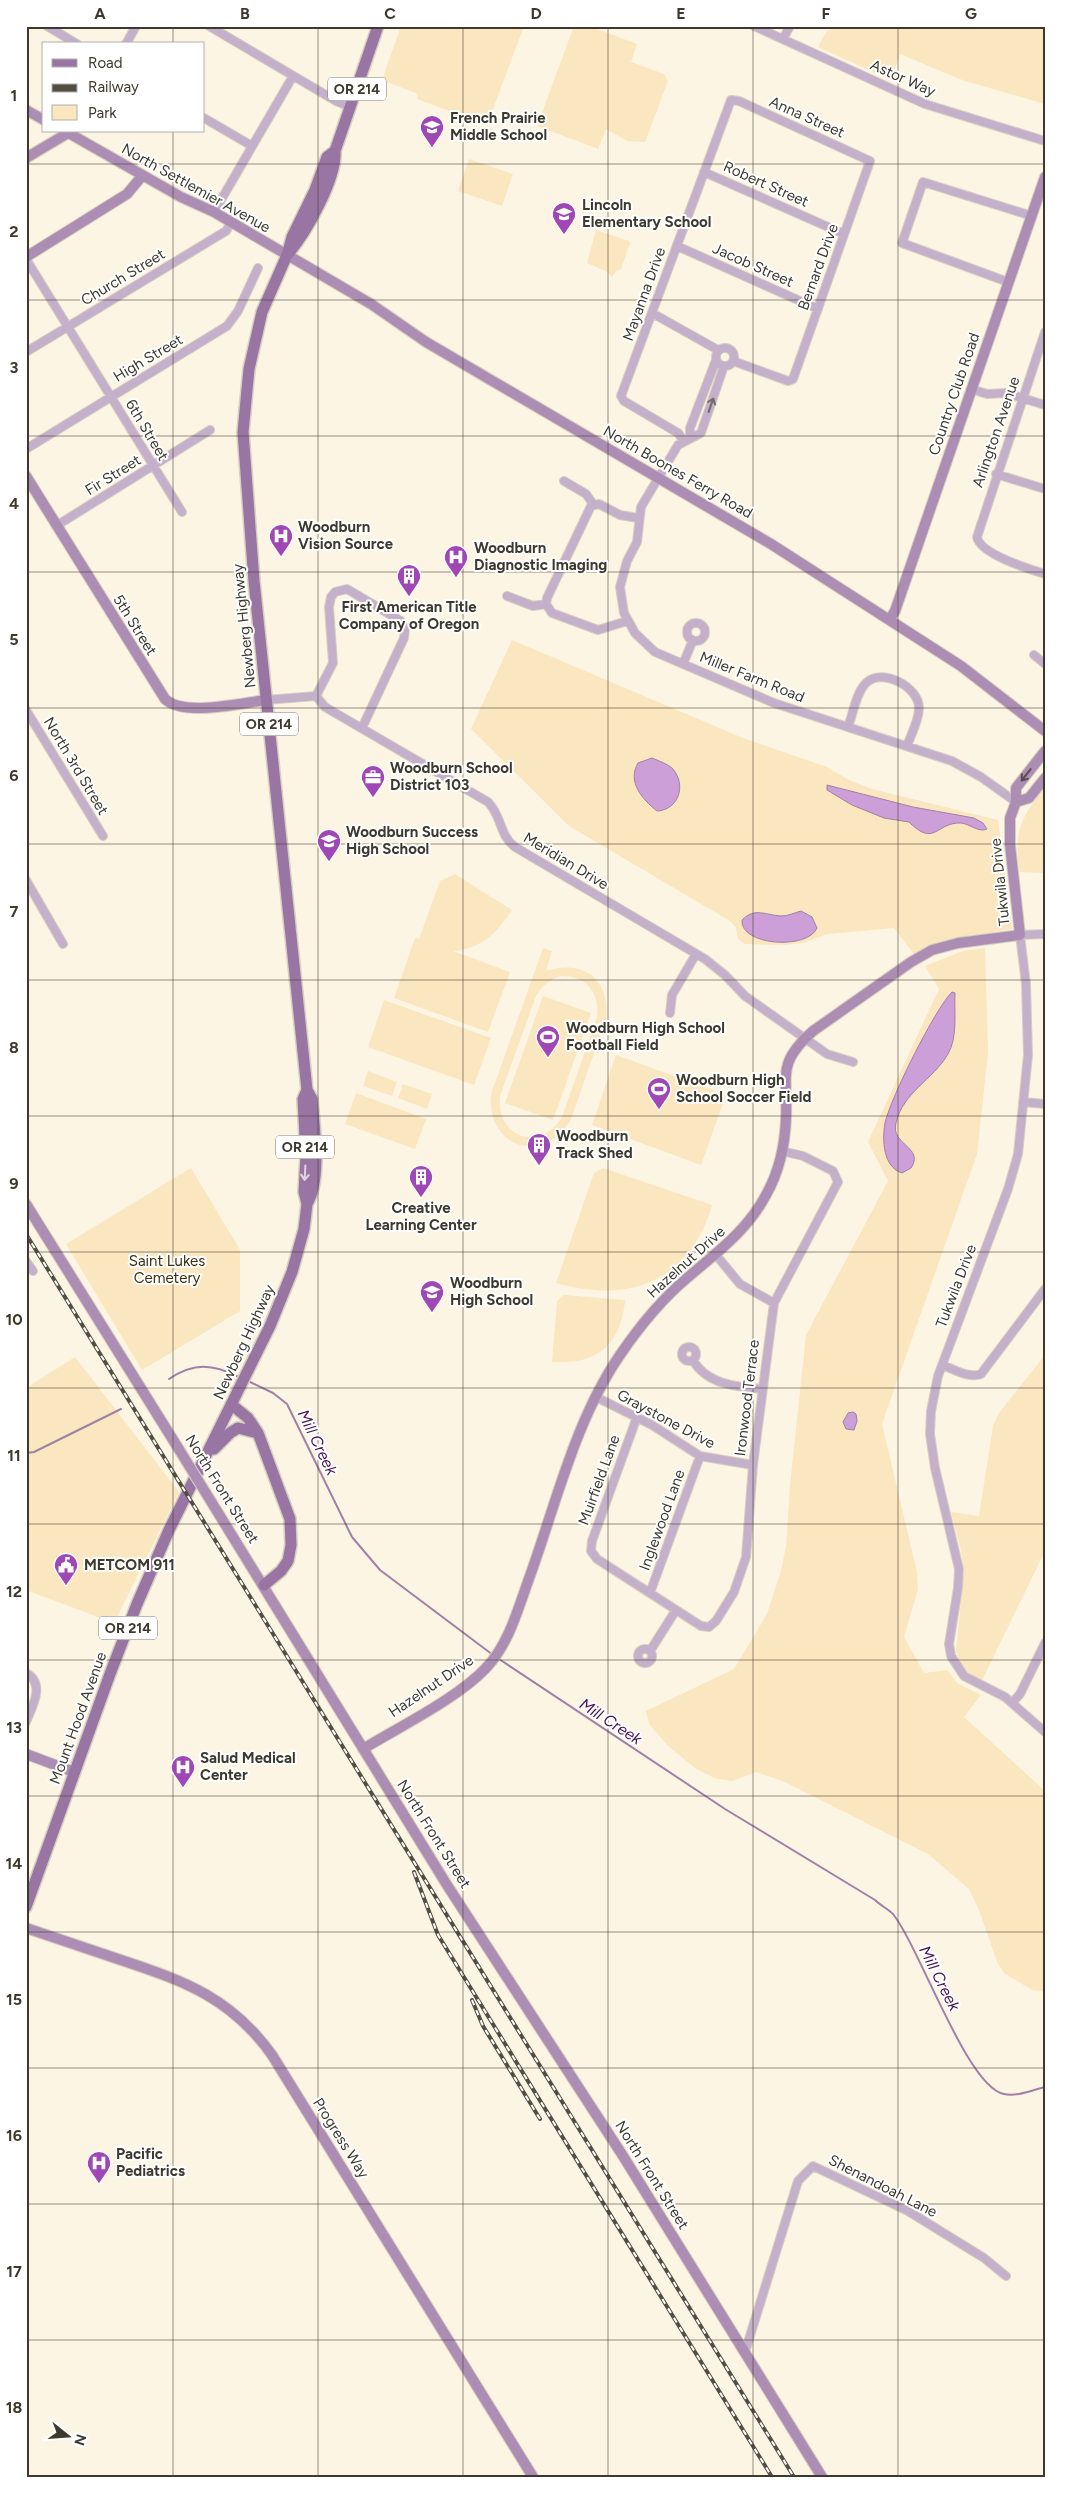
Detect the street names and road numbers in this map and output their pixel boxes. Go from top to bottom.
street label: Astor Way [868,56,938,100]
road number: OR 214 [328,78,386,100]
street label: Anna Street [767,92,848,142]
street label: North Settlemier Avenue [118,140,274,236]
street label: Robert Street [721,157,812,211]
street label: Bernard Drive [794,221,842,313]
street label: Jacob Street [710,239,797,291]
street label: Church Street [78,245,169,309]
street label: Mayanna Drive [619,245,669,343]
street label: High Street [110,330,186,386]
street label: Country Club Road [925,331,983,457]
street label: Arlington Avenue [969,374,1023,490]
street label: 6th Street [122,396,172,464]
street label: North Boones Ferry Road [600,422,756,522]
street label: Fir Street [82,451,145,499]
street label: Newberg Highway [229,563,259,689]
street label: 5th Street [109,591,161,659]
street label: Miller Farm Road [697,648,807,706]
road number: OR 214 [240,712,298,736]
street label: North 3rd Street [40,714,112,818]
street label: Meridian Drive [520,829,612,893]
street label: Tukwila Drive [986,837,1014,927]
road number: OR 214 [276,1136,334,1158]
street label: Hazelnut Drive [643,1222,729,1302]
street label: Tukwila Drive [932,1242,980,1330]
street label: Newberg Highway [209,1282,279,1402]
street label: Ironwood Terrace [731,1339,763,1457]
street label: Graystone Drive [614,1386,718,1452]
street label: North Front Street [181,1431,263,1547]
street label: Muirfield Lane [574,1432,624,1528]
street label: Inglewood Lane [635,1467,689,1573]
road number: OR 214 [99,1616,157,1640]
street label: Mount Hood Avenue [46,1649,110,1787]
street label: Hazelnut Drive [385,1651,477,1721]
street label: North Front Street [393,1776,475,1892]
street label: Progress Way [309,2094,373,2182]
street label: North Front Street [611,2117,693,2233]
street label: Shenandoah Lane [826,2151,940,2221]

